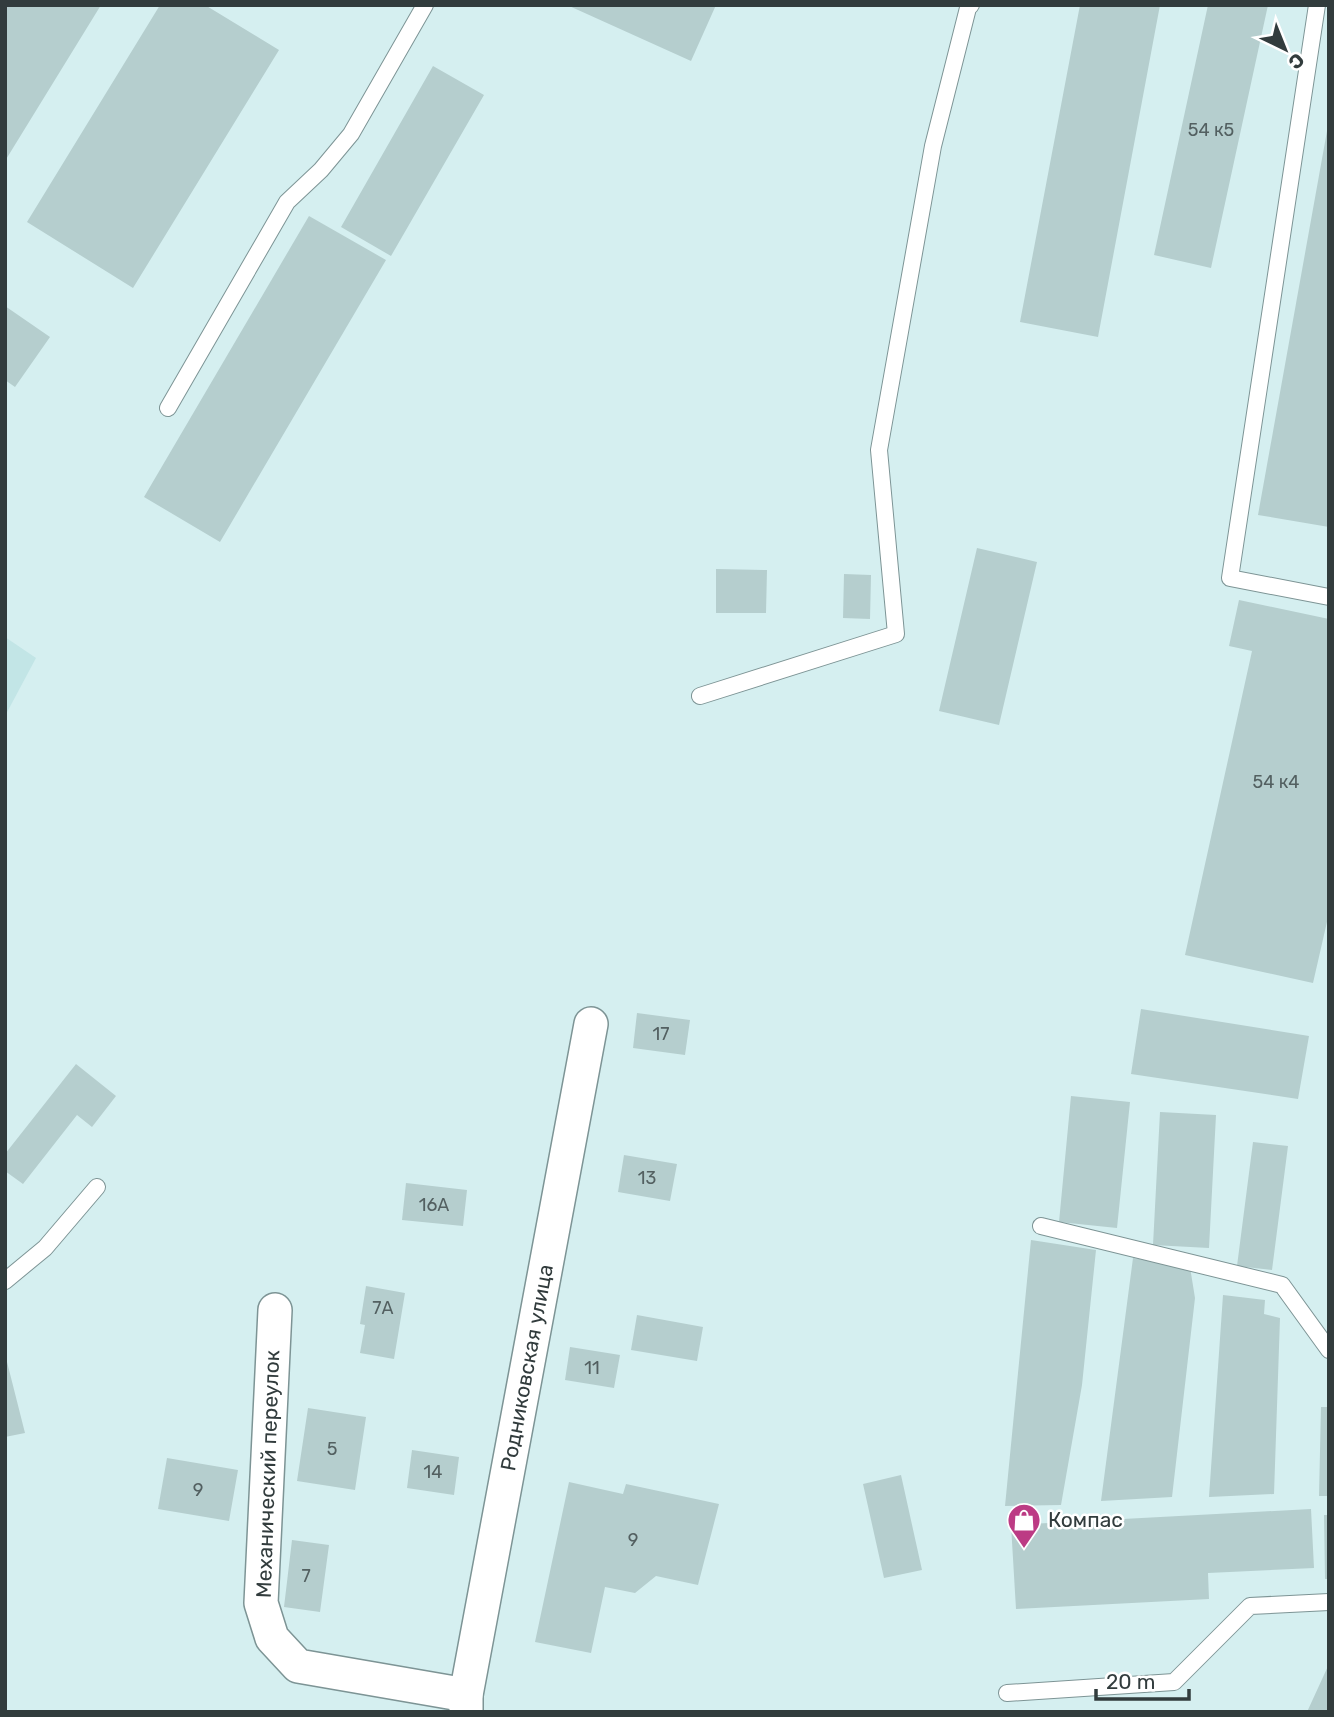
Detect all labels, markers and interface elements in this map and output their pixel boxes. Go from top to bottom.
north arrow [1250,14,1320,84]
text: С [1284,48,1309,74]
house number: 54 к5 [1188,119,1234,141]
house number: 54 к4 [1252,771,1300,793]
house number: 17 [653,1023,669,1045]
house number: 13 [638,1167,656,1189]
house number: 16А [419,1194,449,1216]
street label: Родниковская улица [495,1262,558,1473]
house number: 7А [372,1297,394,1319]
street label: Механический переулок [251,1350,284,1598]
house number: 11 [584,1357,600,1379]
house number: 5 [327,1438,337,1460]
house number: 14 [424,1461,442,1483]
house number: 9 [193,1479,203,1501]
shop icon: Компас [1005,1501,1043,1550]
place label: Компас [1048,1507,1123,1532]
house number: 9 [628,1529,638,1551]
house number: 7 [301,1565,311,1587]
scale bar [1096,1658,1189,1702]
text: 20 m [1106,1669,1155,1694]

